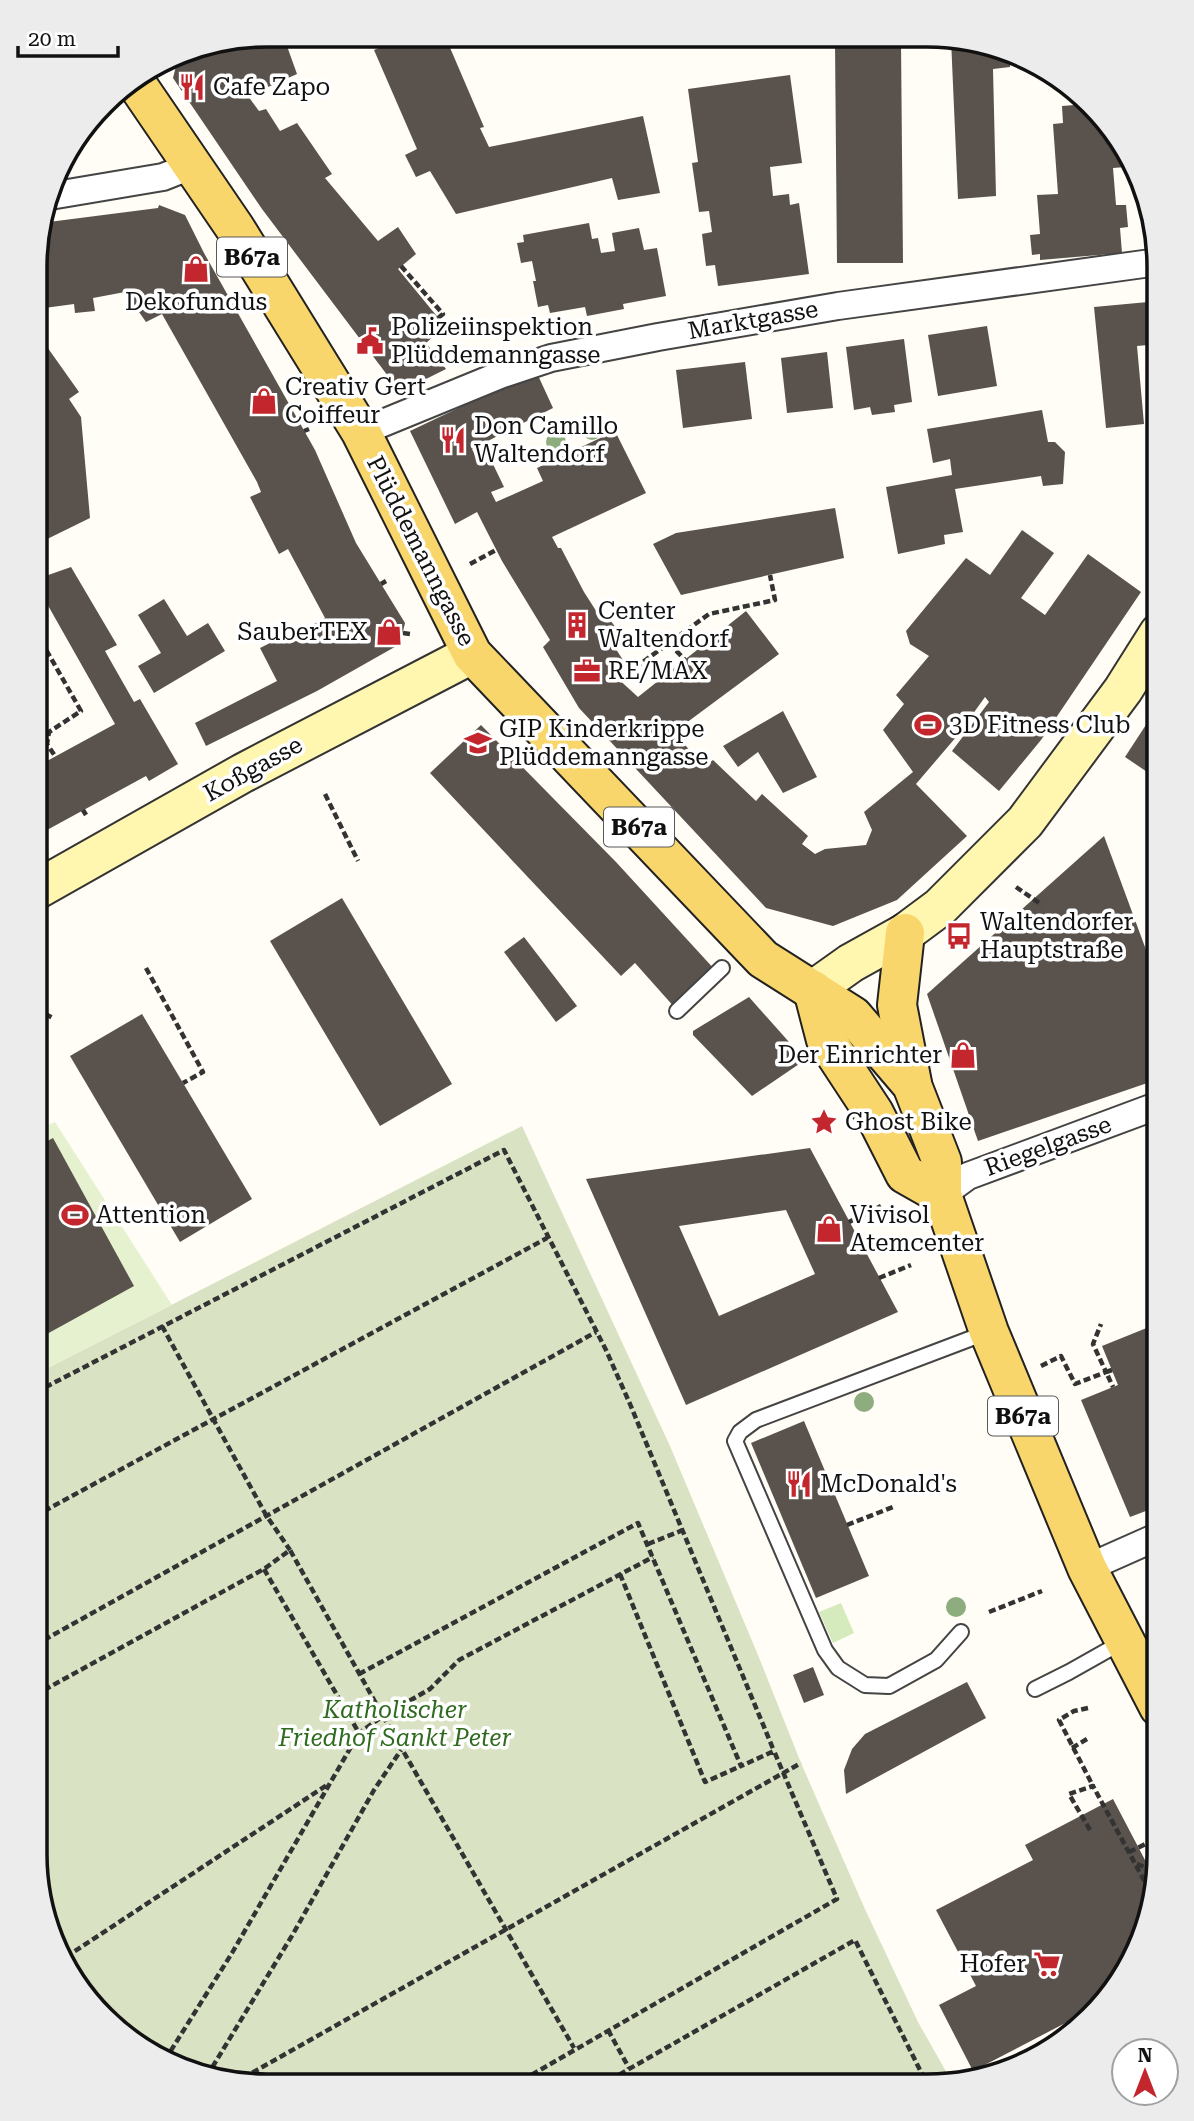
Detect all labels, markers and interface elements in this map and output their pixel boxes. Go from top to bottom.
scale bar [18,14,117,58]
text: 20 m [28,27,76,51]
restaurant icon: Cafe Zapo [177,72,207,102]
place label: Cafe Zapo [213,73,330,101]
road number: B67a [217,238,287,276]
shop icon: Dekofundus [181,254,211,284]
place label: Dekofundus [125,288,267,316]
street label: Marktgasse [686,295,820,345]
place label: Polizeiinspektion Plüddemanngasse [391,313,600,369]
public building icon: Polizeiinspektion Plüddemanngasse [355,326,385,356]
place label: Creativ Gert Coiffeur [285,373,426,429]
shop icon: Creativ Gert Coiffeur [249,386,279,416]
place label: Don Camillo Waltendorf [474,412,618,468]
restaurant icon: Don Camillo Waltendorf [438,425,468,455]
street label: Plüddemanngasse [361,451,481,651]
place label: Center Waltendorf [598,597,729,653]
building icon: Center Waltendorf [562,610,592,640]
shop icon: SauberTEX [374,617,404,647]
place label: SauberTEX [237,618,368,646]
office icon: RE/MAX [572,656,602,686]
place label: RE/MAX [608,657,708,685]
sports icon: 3D Fitness Club [913,710,943,740]
place label: 3D Fitness Club [949,711,1131,739]
place label: GIP Kinderkrippe Plüddemanngasse [499,715,708,771]
school or university icon: GIP Kinderkrippe Plüddemanngasse [463,728,493,758]
street label: Koßgasse [199,730,307,808]
road number: B67a [604,807,674,846]
place label: Waltendorfer Hauptstraße [980,908,1134,964]
bus stop icon: Waltendorfer Hauptstraße [944,921,974,951]
shop icon: Der Einrichter [948,1040,978,1070]
place label: Der Einrichter [778,1041,942,1069]
place icon: Ghost Bike [809,1107,839,1137]
place label: Ghost Bike [845,1108,972,1136]
street label: Riegelgasse [981,1110,1115,1182]
sports icon: Attention [60,1200,90,1230]
place label: Attention [96,1201,206,1229]
place label: Vivisol Atemcenter [850,1201,984,1257]
shop icon: Vivisol Atemcenter [814,1214,844,1244]
road number: B67a [988,1396,1058,1436]
restaurant icon: McDonald's [784,1469,814,1499]
place label: McDonald's [820,1470,957,1498]
park label: Katholischer Friedhof Sankt Peter [277,1696,512,1752]
supermarket icon: Hofer [1032,1949,1062,1979]
place label: Hofer [959,1950,1026,1978]
north arrow [1110,2037,1180,2107]
text: N [1138,2044,1153,2067]

